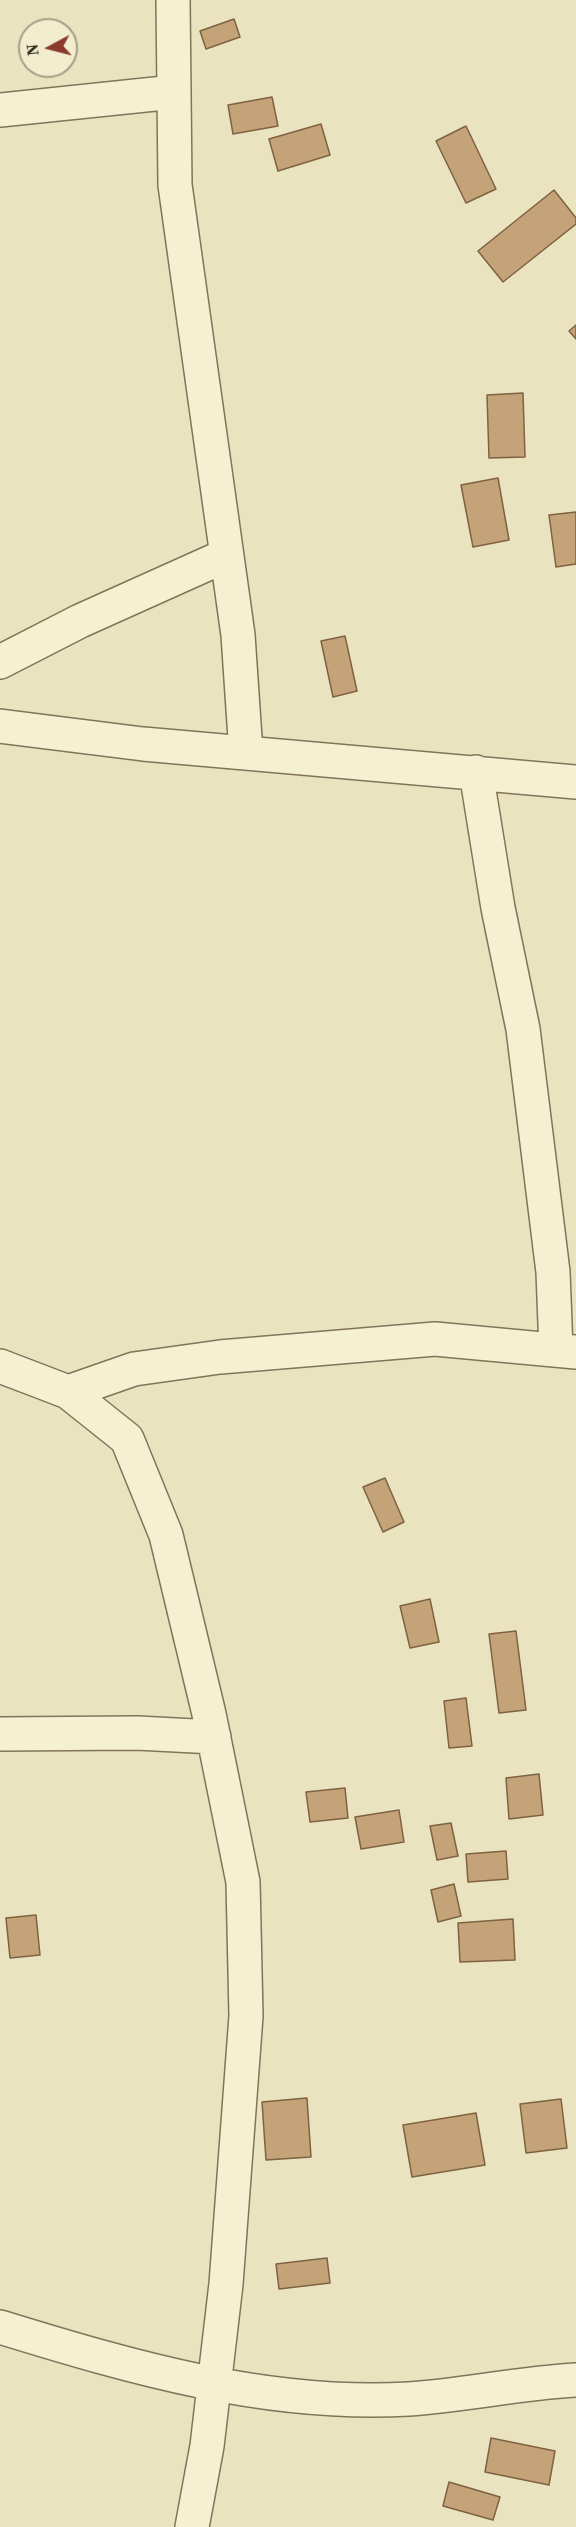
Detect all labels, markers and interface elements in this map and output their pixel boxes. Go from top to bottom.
north arrow [18,18,78,78]
text: N [20,43,44,57]

